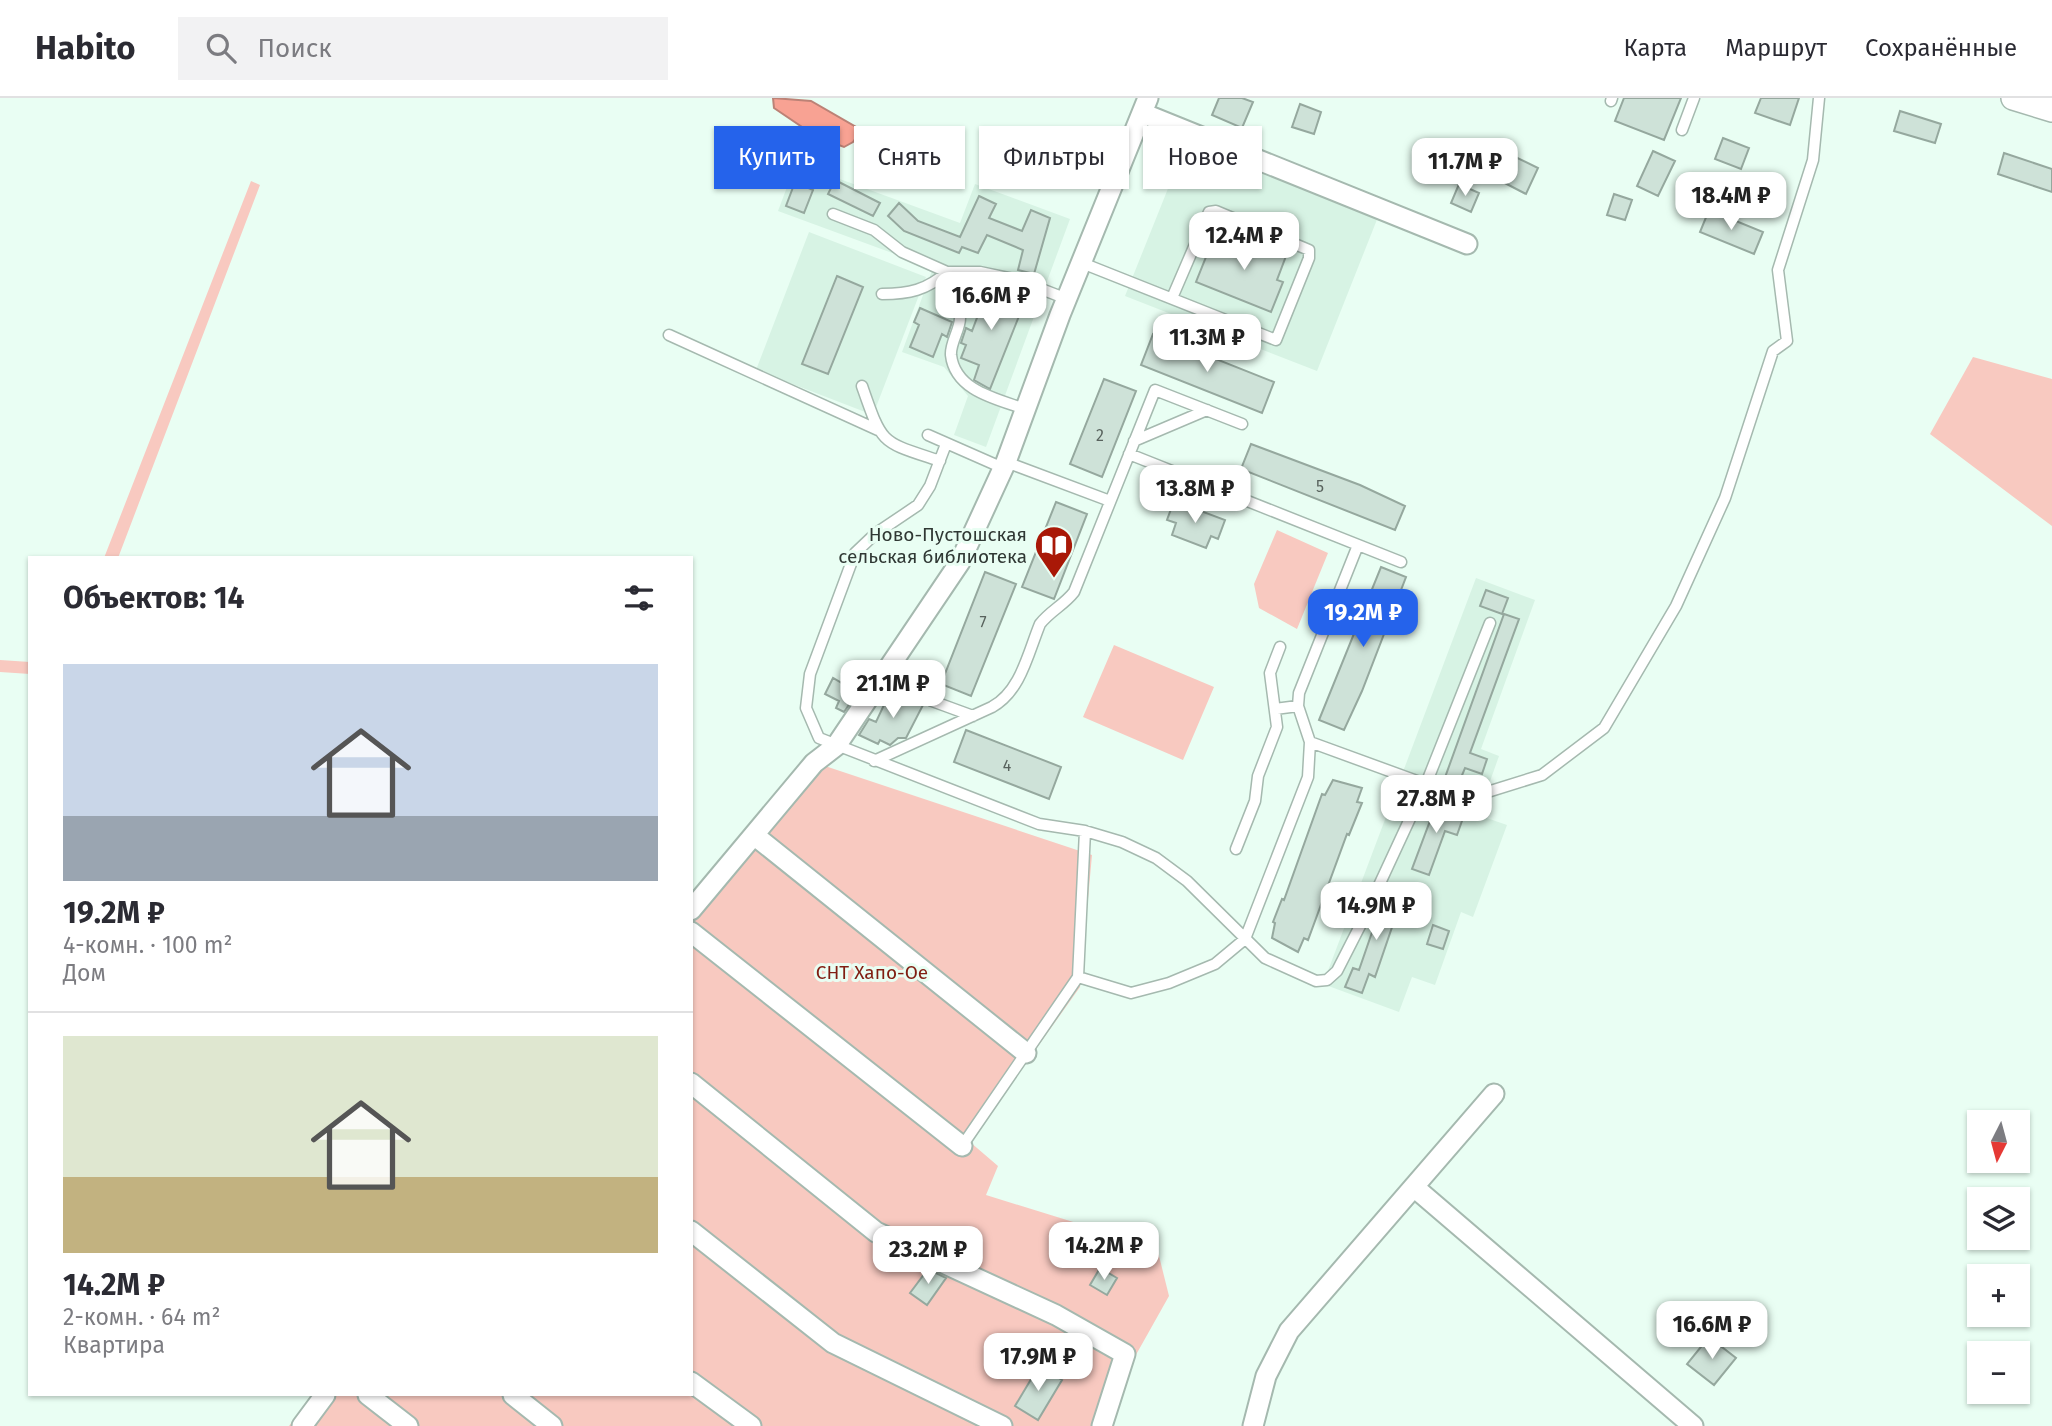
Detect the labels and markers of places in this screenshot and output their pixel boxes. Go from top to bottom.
pin: 11.7M ₽ [1400,139,1530,198]
pin: 18.4M ₽ [1666,172,1796,232]
pin: 12.4M ₽ [1179,212,1309,272]
pin: 16.6M ₽ [926,272,1056,332]
pin: 11.3M ₽ [1142,314,1272,374]
pin: 13.8M ₽ [1130,466,1260,525]
place label: Ново-Пустошская сельская библиотека [838,523,1027,568]
library icon: Ново-Пустошская сельская библиотека [1033,524,1075,579]
pin: 19.2M ₽ [1298,589,1428,649]
pin: 21.1M ₽ [828,660,958,720]
pin: 27.8M ₽ [1371,776,1501,835]
pin: 14.9M ₽ [1311,882,1441,942]
pin: 14.2M ₽ [1039,1222,1169,1282]
pin: 23.2M ₽ [863,1226,993,1286]
pin: 16.6M ₽ [1647,1302,1777,1361]
pin: 17.9M ₽ [973,1334,1103,1393]

